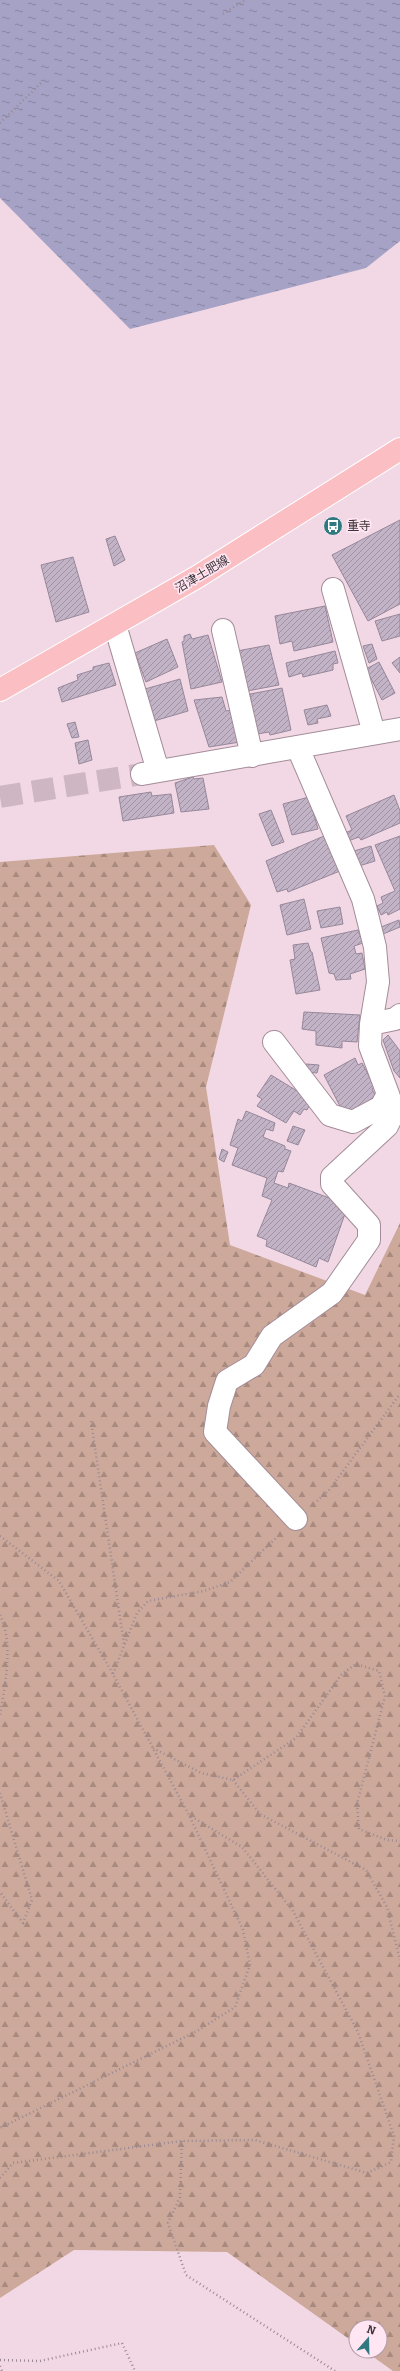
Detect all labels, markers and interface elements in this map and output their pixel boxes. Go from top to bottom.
bus stop icon: 重寺 [322,515,344,537]
place label: 重寺 [347,519,371,533]
street label: 沼津土肥線 [173,553,231,595]
north arrow [348,2319,388,2359]
text: N [365,2323,378,2338]

